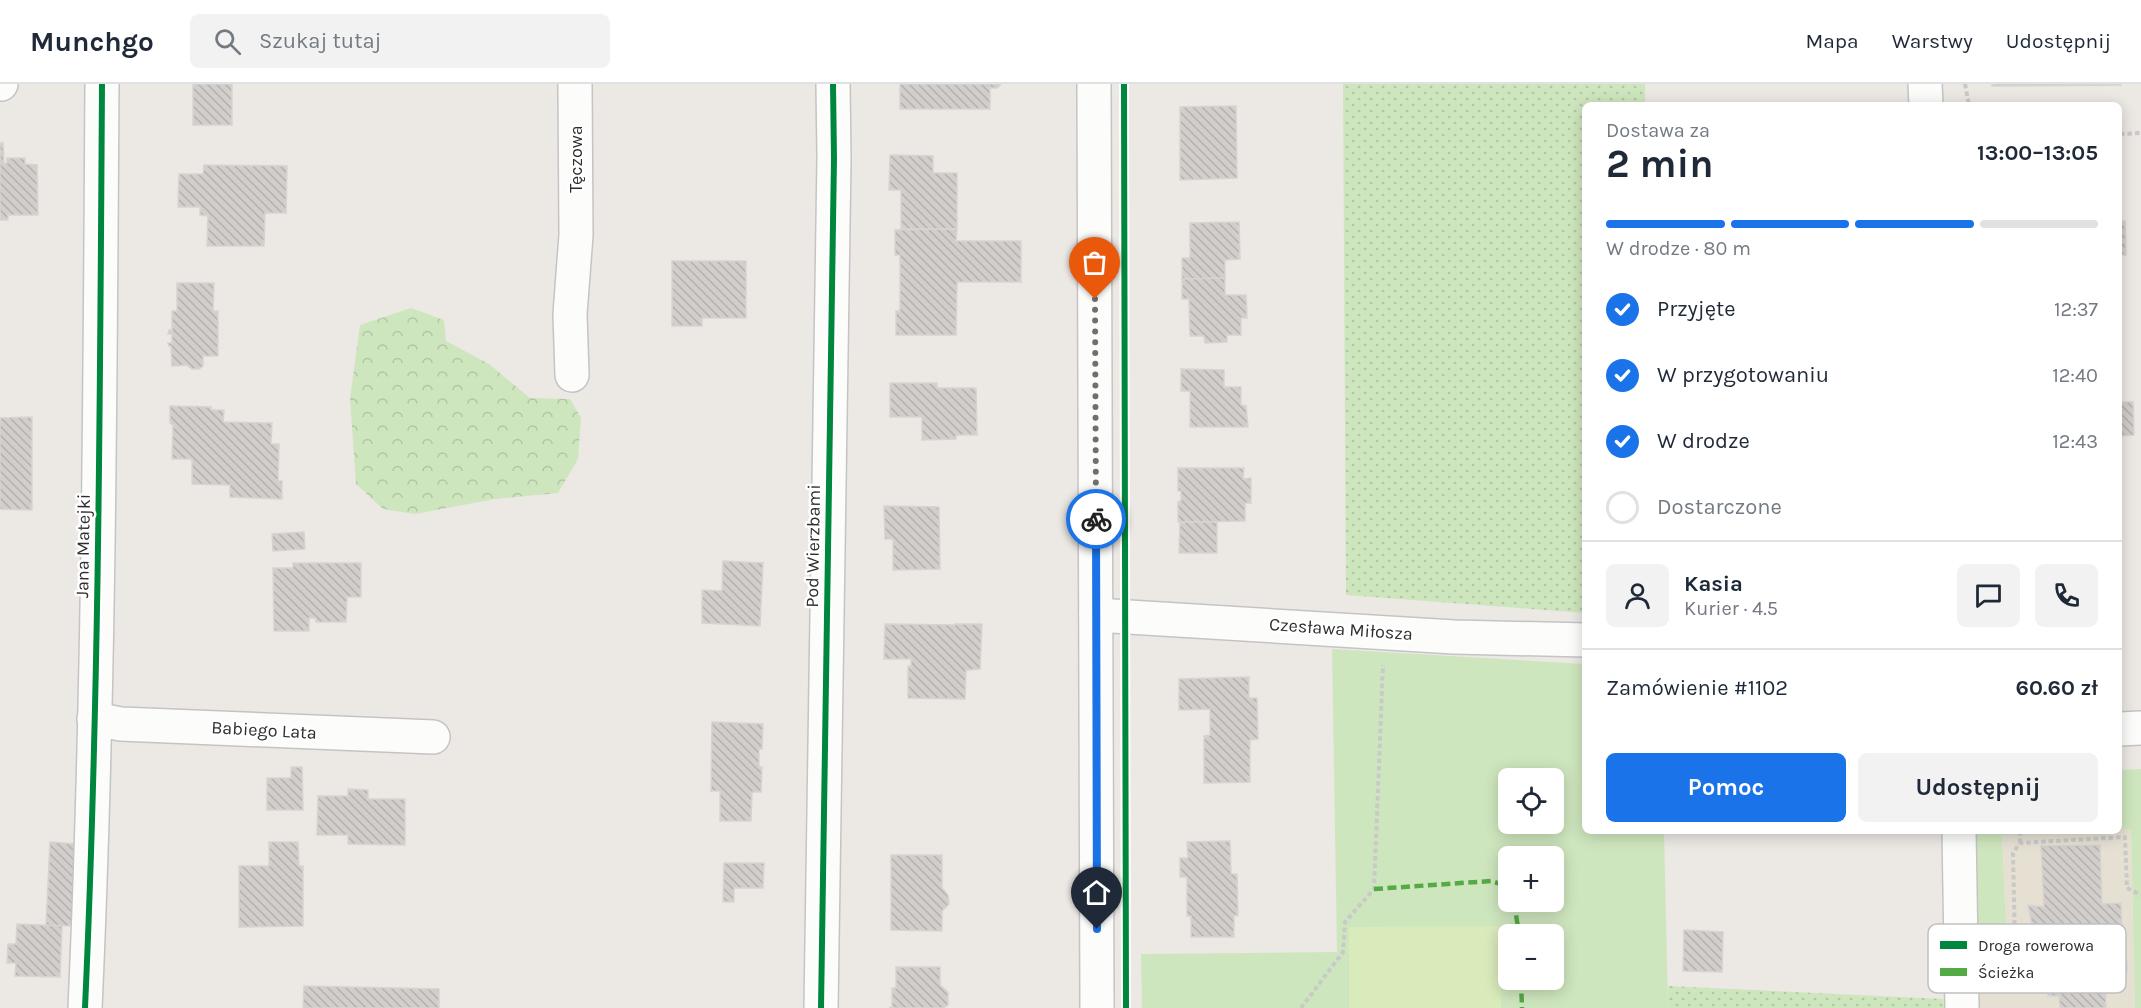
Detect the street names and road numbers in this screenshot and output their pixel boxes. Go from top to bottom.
street label: Tęczowa [565,125,587,193]
street label: Pod Wierzbami [801,484,825,608]
street label: Jana Matejki [71,494,95,598]
street label: Czesława Miłosza [1268,613,1414,645]
street label: Babiego Lata [211,716,317,744]

